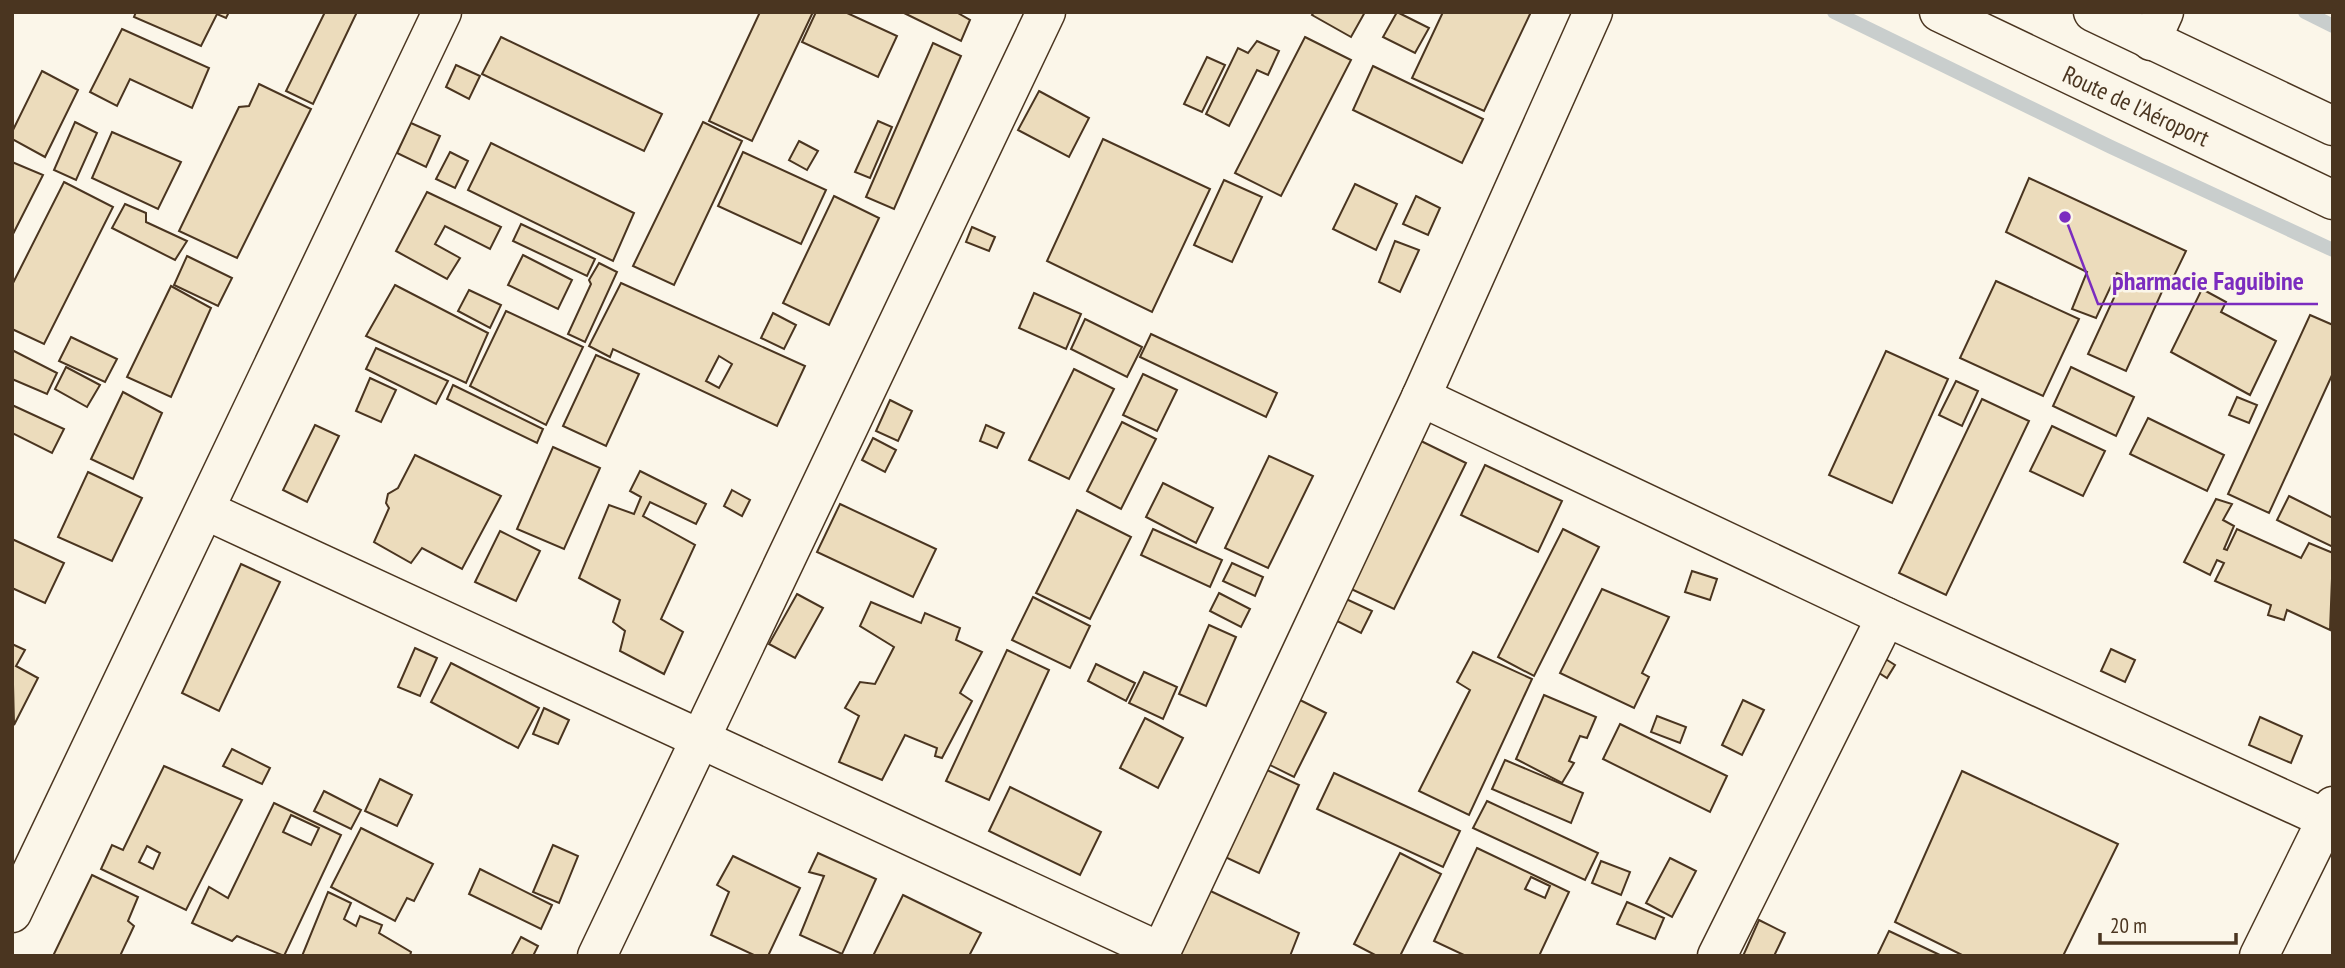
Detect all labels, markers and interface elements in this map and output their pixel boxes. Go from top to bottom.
street label: Route de l'Aéroport [2058,59,2215,154]
callout: pharmacie Faguibine [2098,257,2318,304]
text: pharmacie Faguibine [2112,264,2304,297]
scale bar [2100,902,2236,946]
text: 20 m [2110,912,2147,939]

